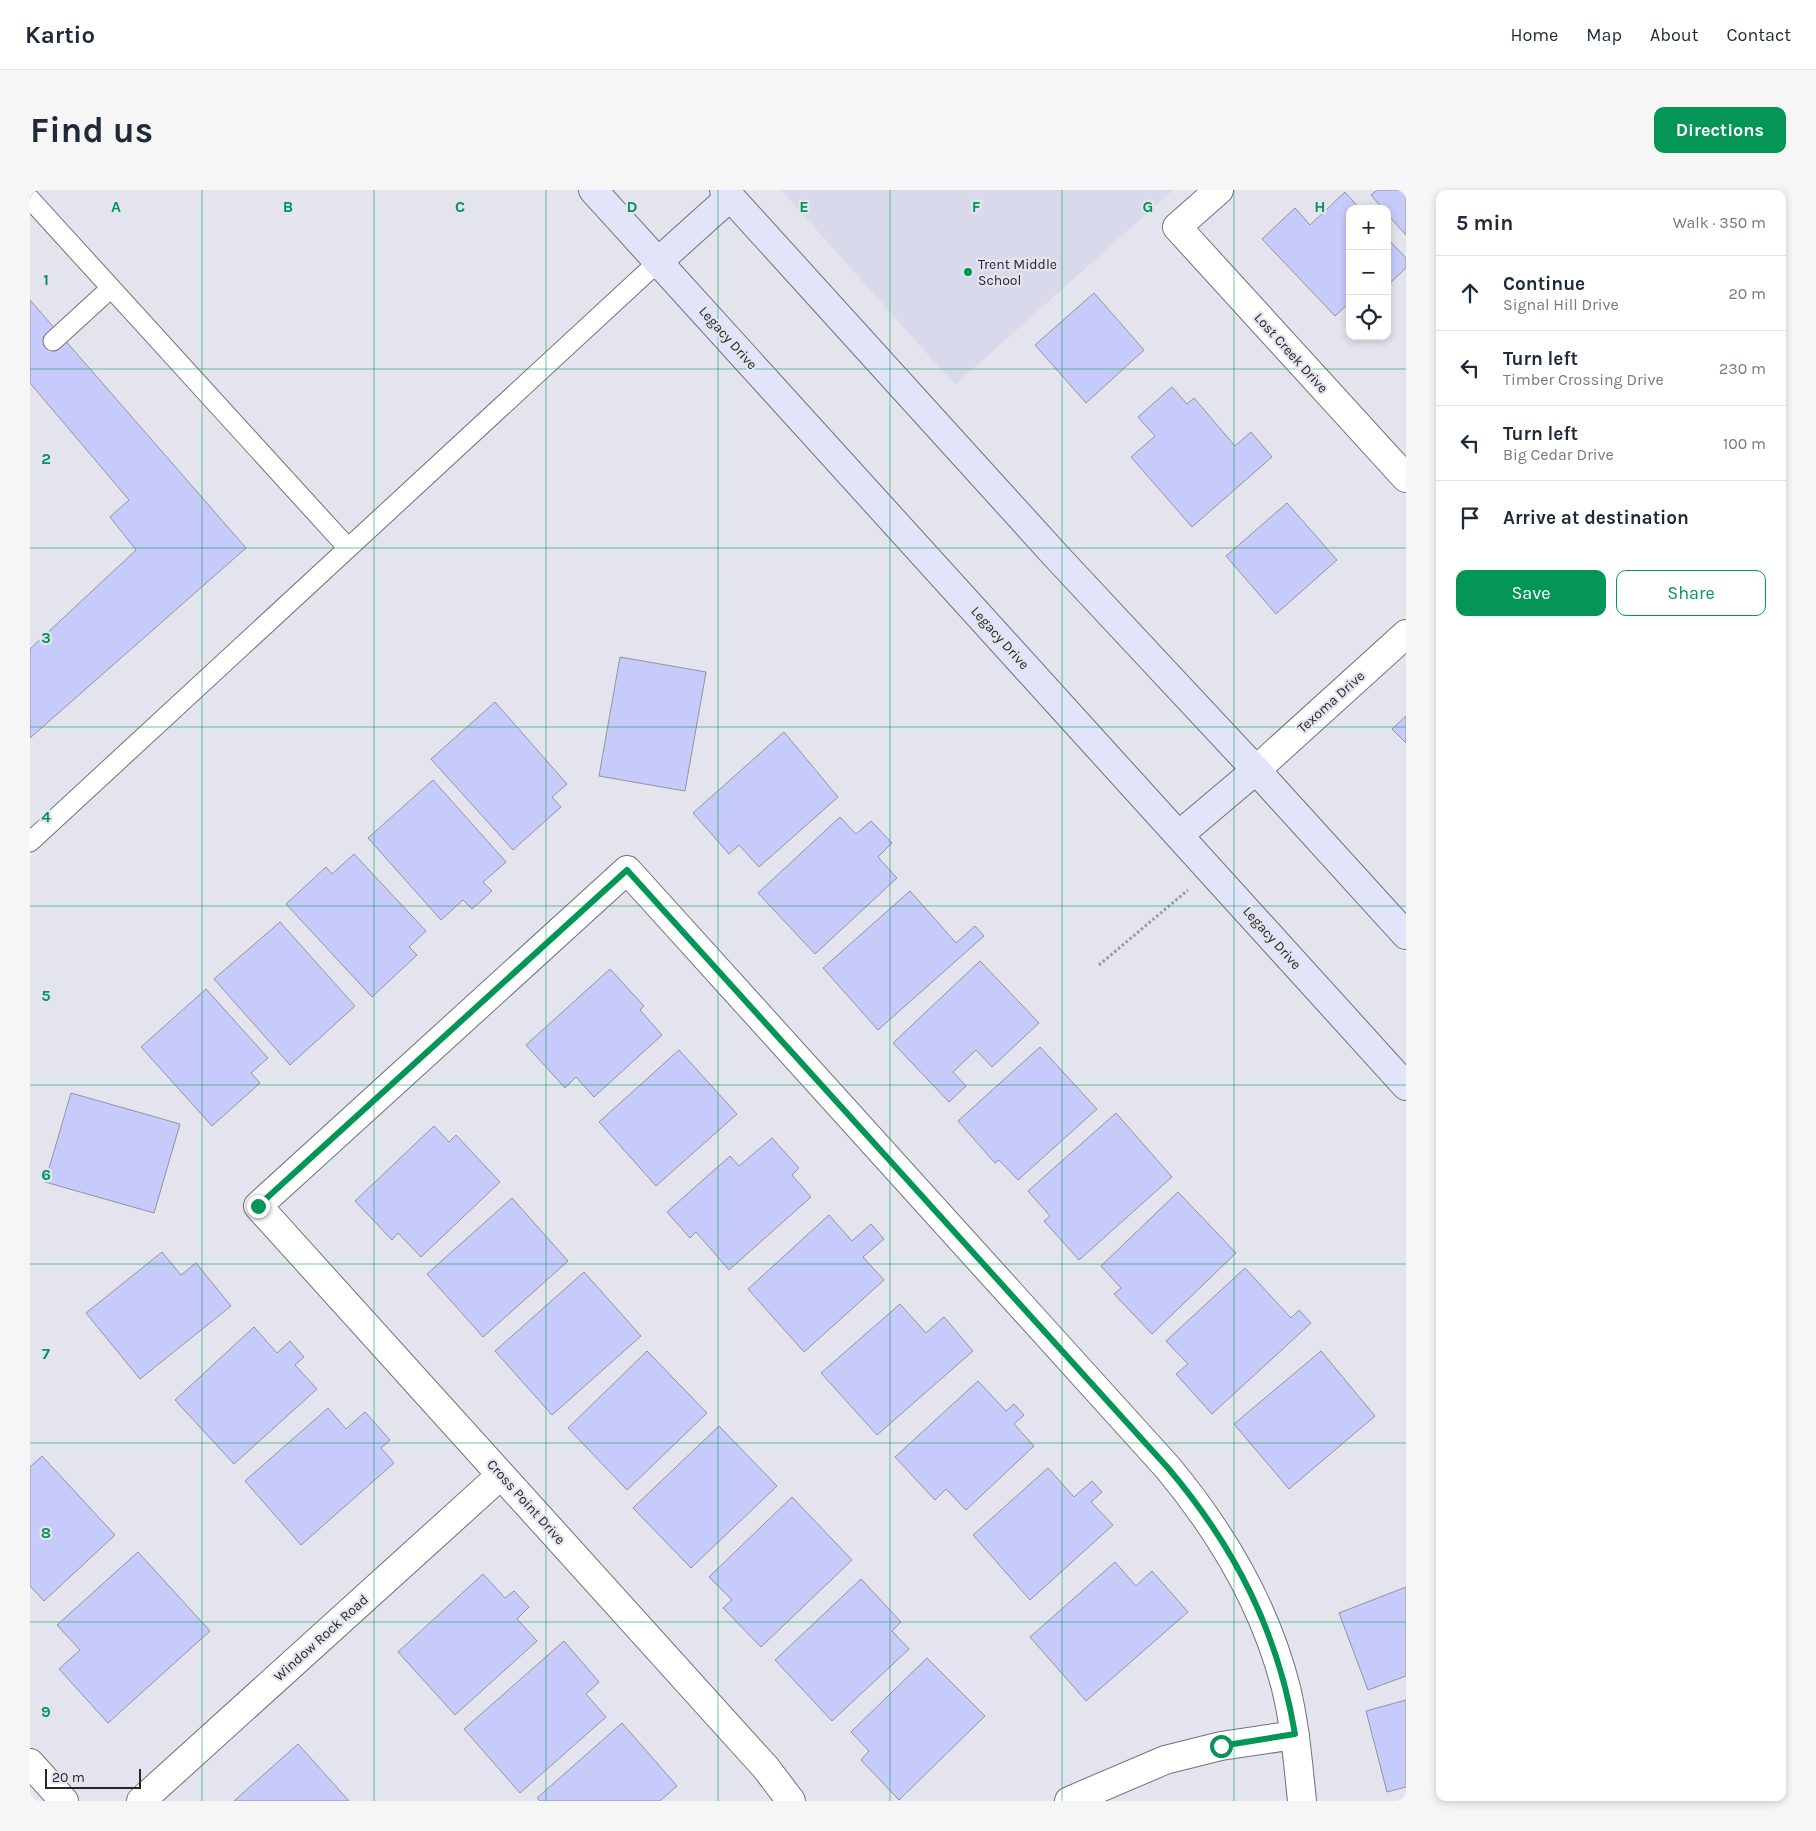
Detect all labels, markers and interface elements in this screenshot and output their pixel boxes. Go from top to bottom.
text: Kartio [25,21,95,49]
text: Home [1510,24,1558,46]
text: Map [1586,24,1622,46]
text: About [1650,24,1699,46]
text: Contact [1727,24,1791,46]
button: Directions [1654,107,1786,153]
text: Find us [30,110,153,151]
text: A [111,197,121,216]
text: B [283,197,293,216]
text: C [455,197,465,216]
text: D [627,197,638,216]
text: E [799,197,809,216]
text: F [972,197,981,216]
text: G [1143,197,1153,216]
text: H [1314,197,1326,216]
map controls [1346,205,1391,340]
button: + [1346,205,1391,250]
text: 5 min [1456,211,1513,235]
text: Walk · 350 m [1673,213,1766,232]
button: − [1346,250,1391,295]
place label: Trent Middle School [978,256,1057,289]
marker: Trent Middle School [962,266,974,278]
text: 1 [43,270,49,289]
text: Continue [1503,273,1585,295]
icon: ahead [1456,279,1484,307]
text: 20 m [1728,284,1766,303]
button: locate [1346,295,1391,340]
text: Signal Hill Drive [1503,295,1619,314]
street label: Legacy Drive [695,303,761,373]
street label: Lost Creek Drive [1251,309,1331,397]
text: Turn left [1503,348,1578,370]
icon: left [1456,354,1484,382]
text: 230 m [1719,359,1766,378]
text: Timber Crossing Drive [1503,370,1664,389]
text: Turn left [1503,423,1578,445]
icon: left [1456,429,1484,457]
text: 100 m [1723,434,1766,453]
text: Big Cedar Drive [1503,445,1614,464]
text: 2 [41,449,51,468]
icon: arrive [1456,504,1484,532]
text: Arrive at destination [1503,507,1689,529]
button: Save [1456,570,1606,616]
button: Share [1616,570,1766,616]
street label: Legacy Drive [967,603,1033,673]
text: 3 [41,628,51,647]
street label: Texoma Drive [1294,667,1368,737]
text: 4 [41,807,51,826]
street label: Legacy Drive [1239,903,1305,973]
text: 5 [41,986,51,1005]
text: 6 [41,1165,51,1184]
route end [247,1195,270,1218]
text: 7 [42,1344,50,1363]
street label: Cross Point Drive [483,1456,569,1548]
text: 8 [41,1523,51,1542]
street label: Window Rock Road [270,1591,372,1685]
text: 9 [41,1702,51,1721]
route start [1210,1735,1233,1758]
scale bar [45,1766,141,1789]
text: 20 m [52,1769,85,1786]

